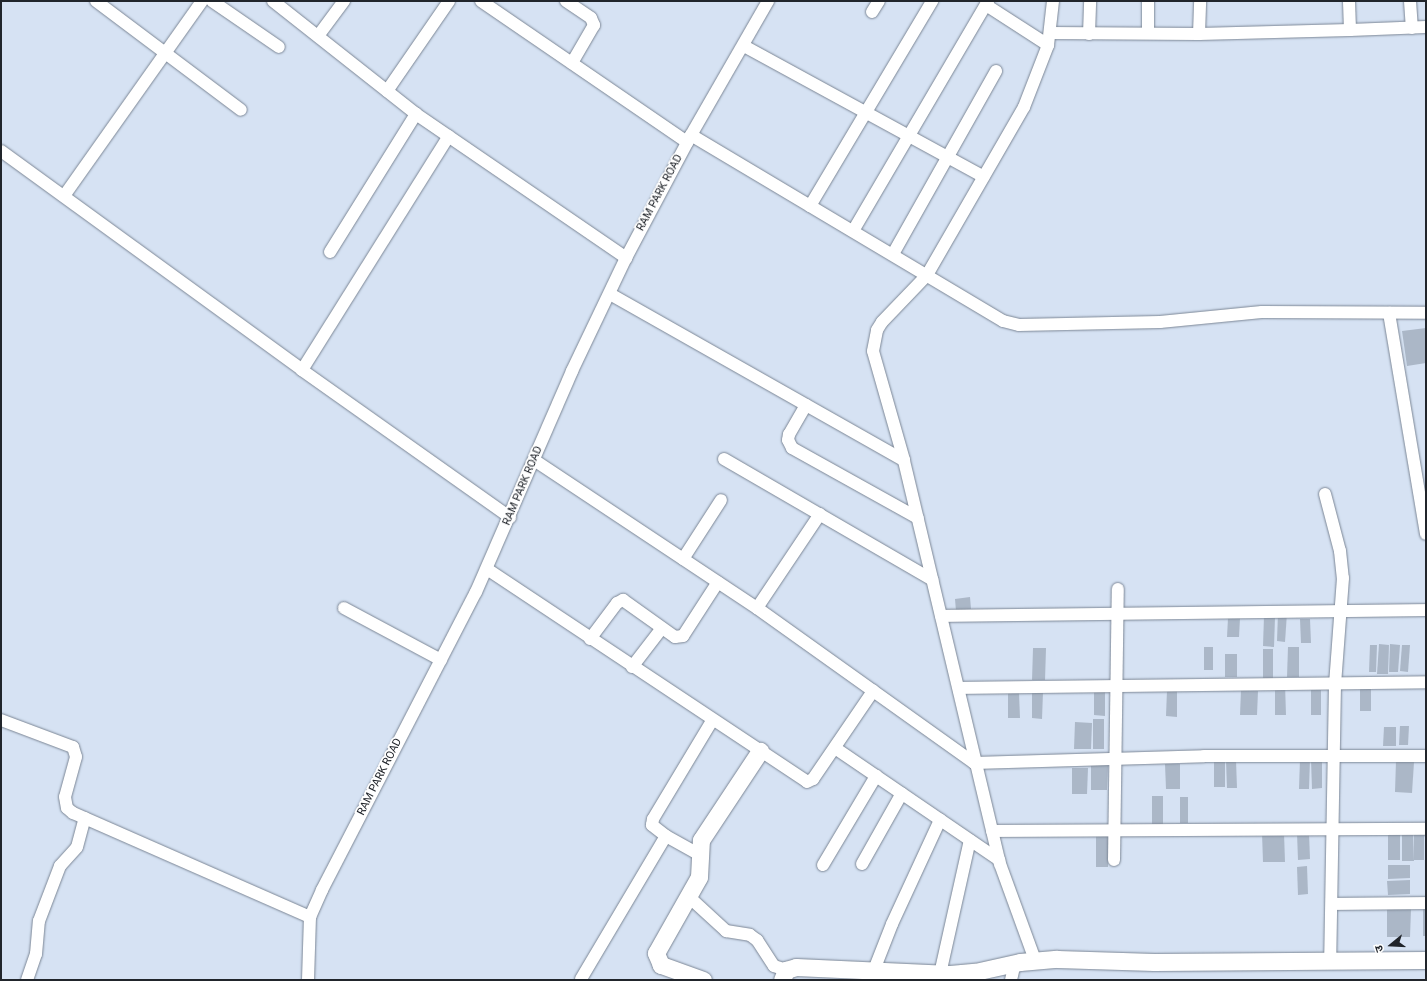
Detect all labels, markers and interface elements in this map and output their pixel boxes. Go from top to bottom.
street label: RAM PARK ROAD [634,153,686,233]
street label: RAM PARK ROAD [500,444,546,528]
street label: RAM PARK ROAD [355,736,405,818]
north arrow [1371,925,1411,965]
text: उ [1372,944,1386,954]

